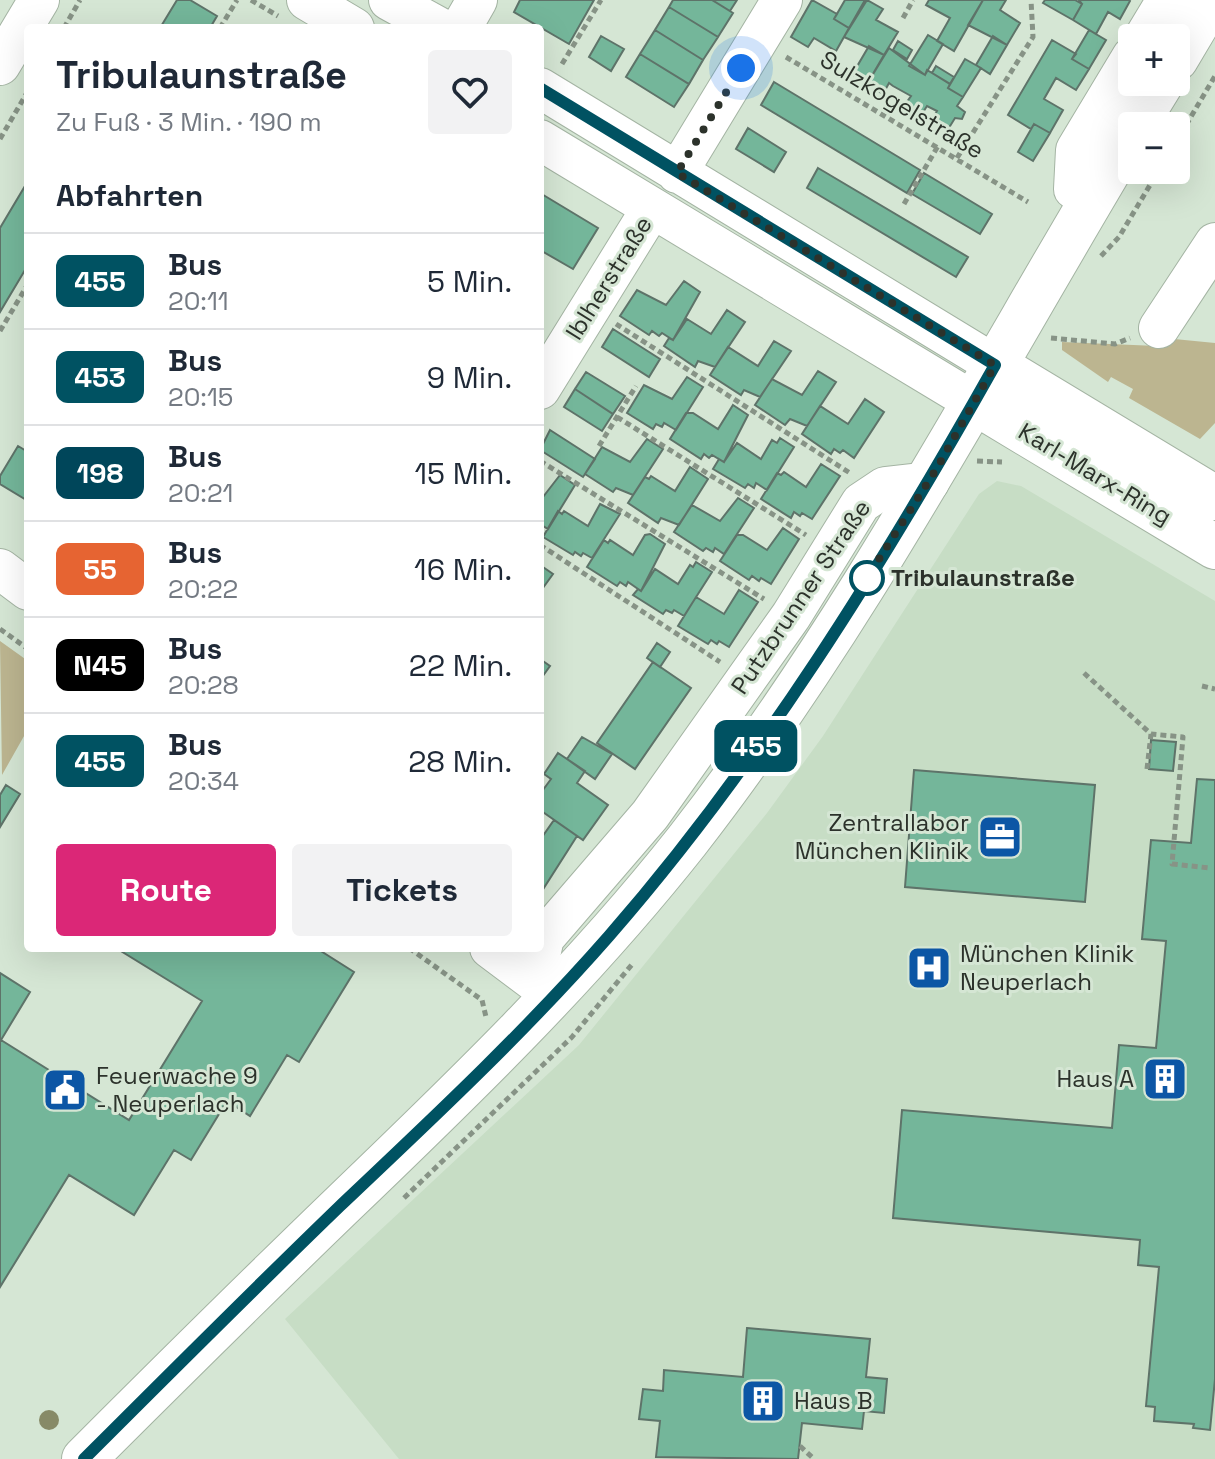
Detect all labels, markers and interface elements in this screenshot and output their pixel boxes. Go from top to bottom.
map controls [1118,24,1190,184]
button: + [1118,24,1190,96]
street label: Sulzkogelstraße [815,44,990,166]
your location [721,48,761,88]
button: heart [428,50,512,134]
text: Tribulaunstraße [56,51,347,99]
text: Zu Fuß · 3 Min. · 190 m [56,105,322,139]
button: − [1118,112,1190,184]
text: Abfahrten [56,176,203,215]
street label: Iblherstraße [558,210,659,345]
text: Bus [168,245,222,284]
text: 5 Min. [427,262,512,301]
text: 455 [74,263,126,299]
text: 20:11 [168,284,229,318]
text: Bus [168,341,222,380]
text: 9 Min. [427,358,512,397]
text: 453 [74,359,126,395]
text: 20:15 [168,380,233,414]
street label: Karl-Marx-Ring [1013,416,1178,531]
text: Bus [168,437,222,476]
text: 15 Min. [415,454,512,493]
text: 198 [77,455,123,491]
text: 20:21 [168,476,233,510]
street label: Putzbrunner Straße [724,493,877,700]
text: Bus [168,533,222,572]
text: 16 Min. [414,550,512,589]
text: 55 [83,551,117,587]
marker: Tribulaunstraße [850,561,884,595]
place label: Tribulaunstraße [891,562,1075,593]
text: 20:22 [168,572,238,606]
text: Bus [168,629,222,668]
text: 22 Min. [409,646,512,685]
text: N45 [73,647,127,683]
text: 20:28 [168,668,239,702]
line badge: 455 [710,720,802,772]
text: Bus [168,725,222,764]
text: 455 [730,728,782,764]
text: 28 Min. [408,742,512,781]
text: 455 [74,743,126,779]
text: 20:34 [168,764,239,798]
place label: Zentrallabor München Klinik [795,807,969,866]
office icon: Zentrallabor München Klinik [976,813,1024,861]
button: Route [56,844,276,936]
button: Tickets [292,844,512,936]
place label: München Klinik Neuperlach [960,938,1134,997]
hospital icon: München Klinik Neuperlach [905,944,953,992]
building icon: Haus A [1141,1055,1189,1103]
place label: Feuerwache 9 - Neuperlach [96,1060,258,1119]
place label: Haus A [1056,1063,1134,1094]
public building icon: Feuerwache 9 - Neuperlach [41,1066,89,1114]
building icon: Haus B [739,1377,787,1425]
place label: Haus B [794,1385,873,1416]

